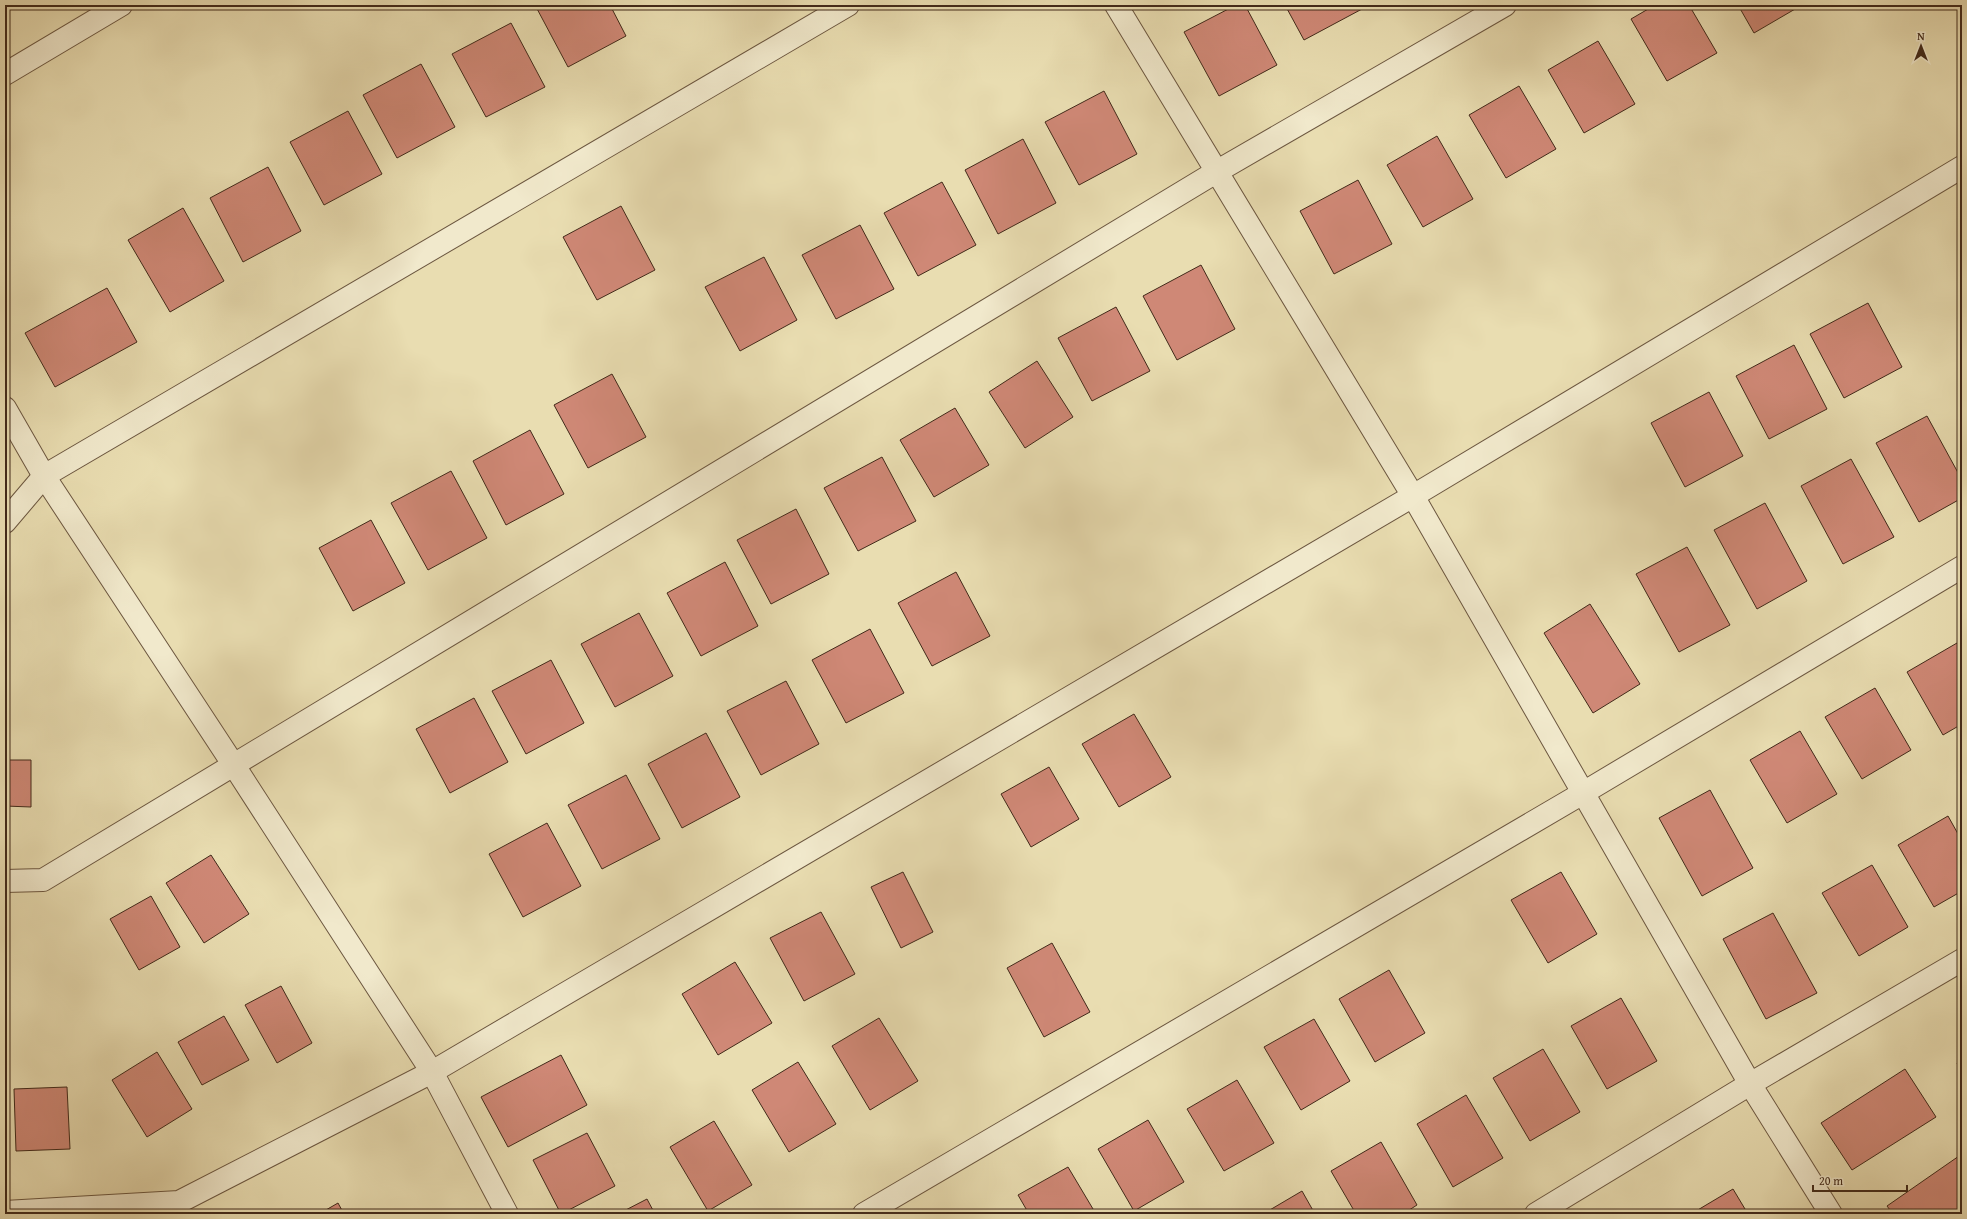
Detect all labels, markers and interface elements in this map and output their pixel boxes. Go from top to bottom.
north arrow [1901,26,1941,66]
text: N [1917,28,1925,44]
scale bar [1813,1167,1907,1193]
text: 20 m [1819,1172,1843,1189]

